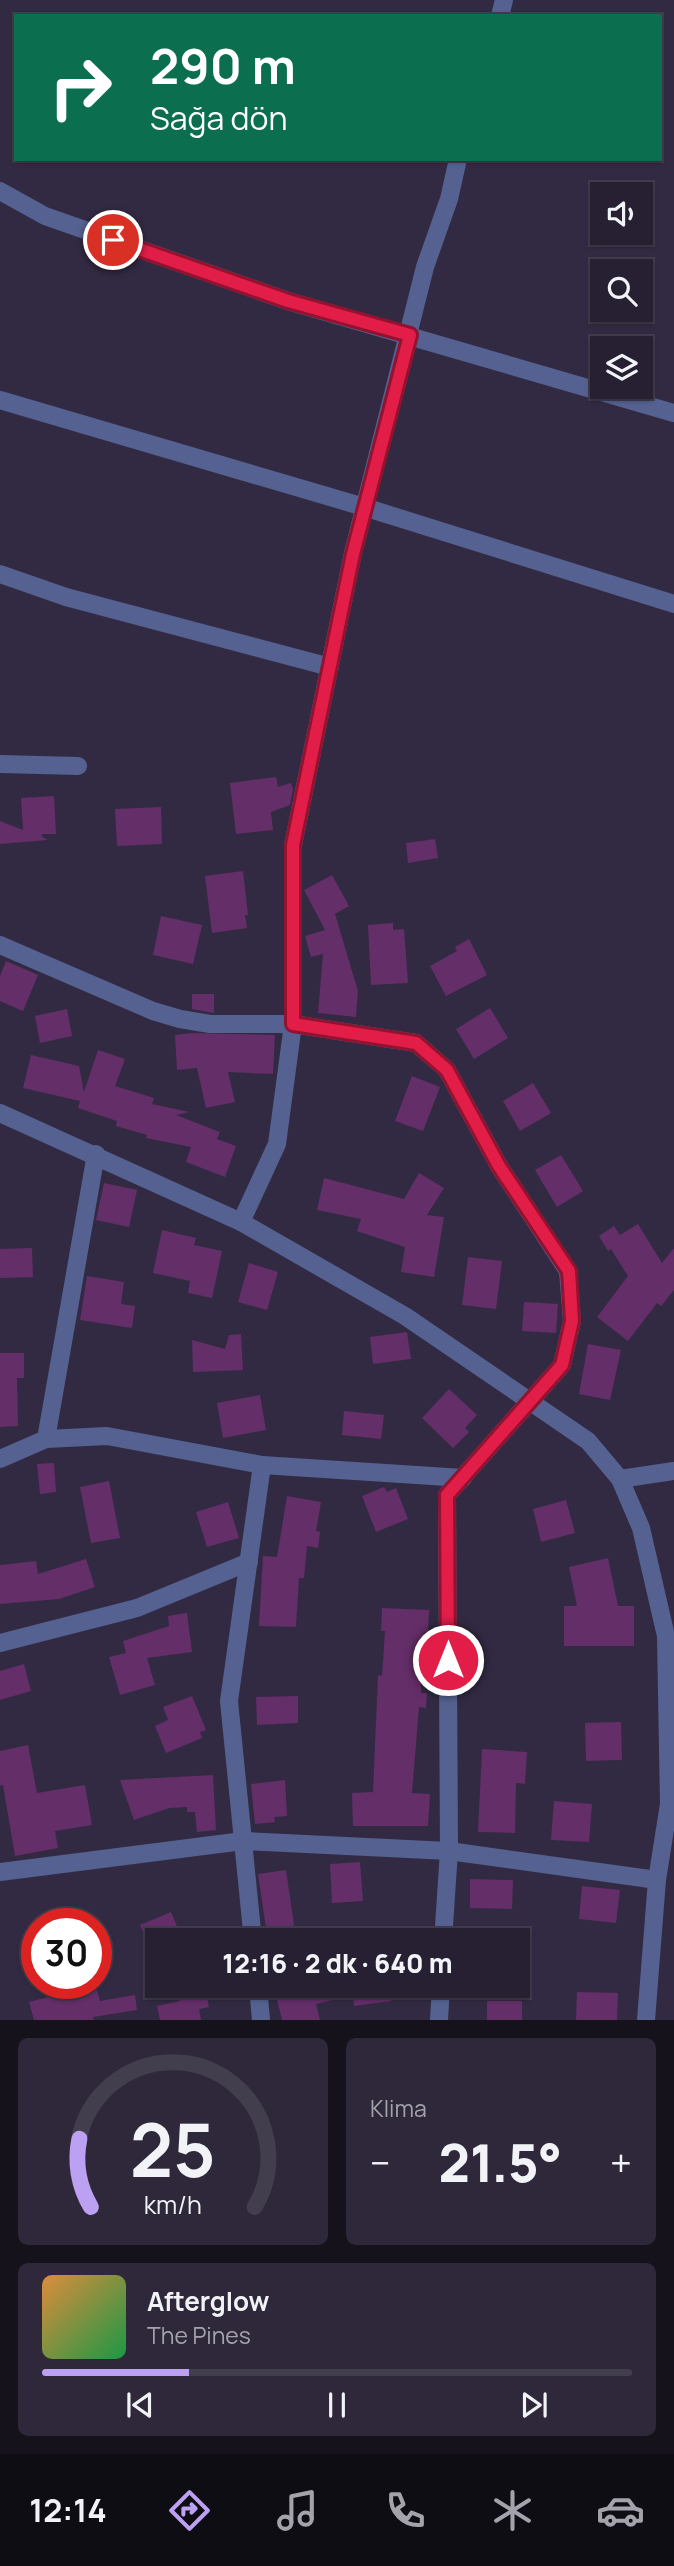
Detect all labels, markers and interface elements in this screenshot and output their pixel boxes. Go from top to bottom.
text: 290 m [150,32,296,99]
icon: right [35,42,126,133]
text: Sağa dön [150,96,288,140]
map controls [590,182,653,399]
button: sound [590,182,653,245]
pin [83,210,143,270]
icon: arrive [94,221,132,259]
button: search [590,259,653,322]
button: layers [590,336,653,399]
position arrow [411,1623,485,1697]
speed limit sign: 30 [21,1908,112,1999]
text: 12:16 · 2 dk · 640 m [222,1945,453,1981]
text: Klima [370,2092,427,2124]
text: 25 [130,2100,216,2200]
text: 21.5° [439,2127,562,2198]
text: − [370,2136,391,2188]
text: + [610,2136,632,2188]
text: km/h [144,2187,202,2222]
text: Afterglow [147,2283,269,2319]
text: The Pines [147,2319,251,2351]
icon: previous [121,2386,159,2424]
icon: pause [318,2386,356,2424]
icon: next [515,2386,553,2424]
icon: directions [165,2486,214,2535]
icon: music [273,2486,322,2535]
icon: phone [381,2486,430,2535]
icon: climate [488,2486,537,2535]
icon: car [596,2486,645,2535]
text: 12:14 [29,2488,107,2532]

